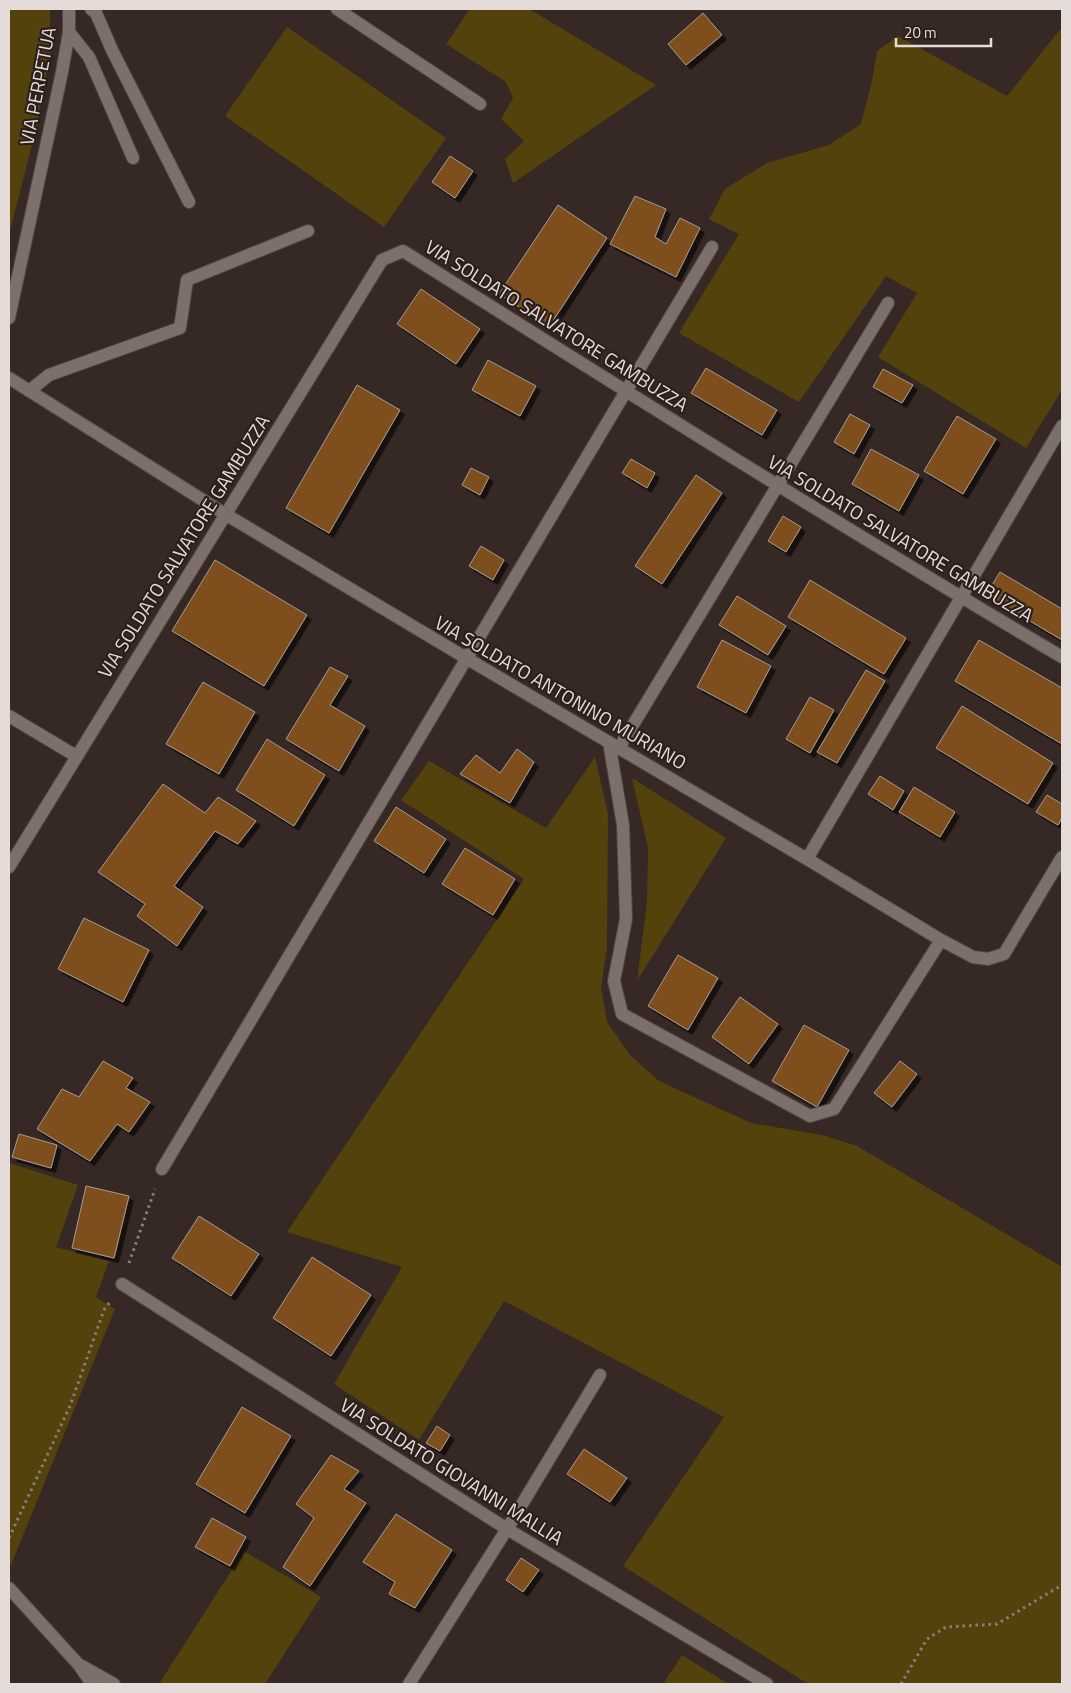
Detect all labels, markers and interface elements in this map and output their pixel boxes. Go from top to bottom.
scale bar [896,15,991,47]
text: 20 m [904,21,937,44]
street label: VIA PERPETUA [11,24,63,148]
street label: VIA SOLDATO SALVATORE GAMBUZZA [420,232,694,418]
street label: VIA SOLDATO SALVATORE GAMBUZZA [90,409,276,683]
street label: VIA SOLDATO SALVATORE GAMBUZZA [763,447,1039,629]
street label: VIA SOLDATO ANTONINO MURIANO [430,608,692,776]
street label: VIA SOLDATO GIOVANNI MALLIA [335,1390,569,1552]

